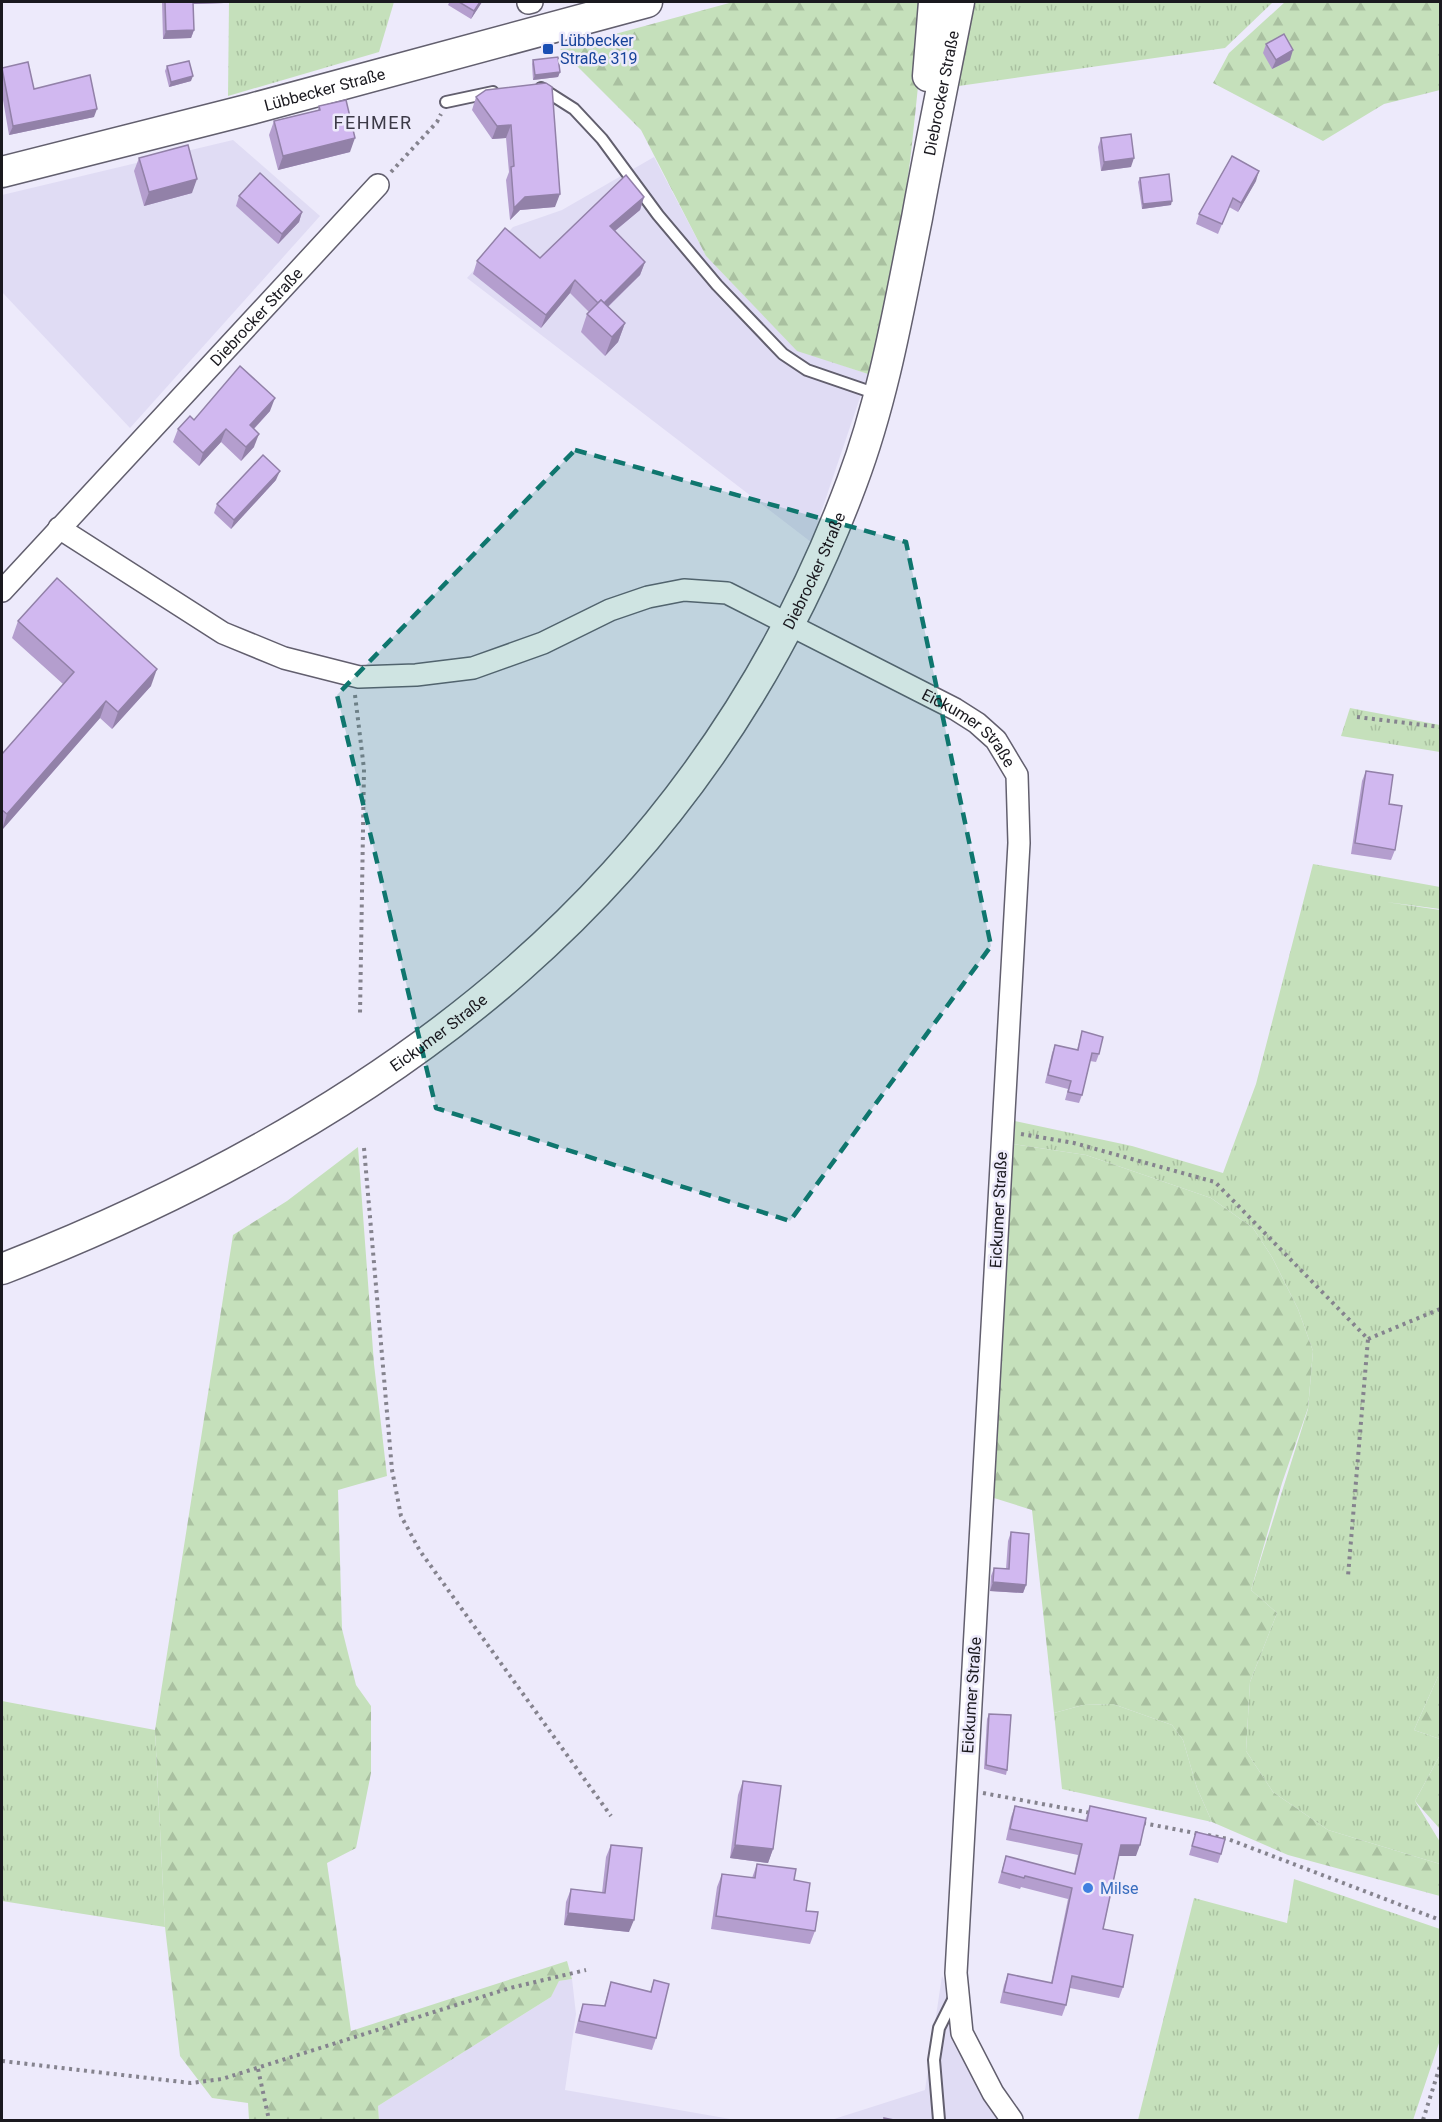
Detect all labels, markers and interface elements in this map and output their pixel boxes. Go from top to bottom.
street label: Diebrocker Straße [920,29,963,157]
place label: Lübbecker Straße 319 [560,31,638,68]
marker: Lübbecker Straße 319 [541,42,555,56]
street label: Lübbecker Straße [262,64,387,115]
district label: FEHMER [333,112,413,133]
street label: Diebrocker Straße [206,264,307,370]
street label: Diebrocker Straße [779,509,849,633]
street label: Eickumer Straße [919,685,1019,770]
street label: Eickumer Straße [386,990,491,1075]
street label: Eickumer Straße [986,1151,1011,1269]
street label: Eickumer Straße [958,1636,985,1754]
place label: Milse [1100,1879,1139,1898]
marker: Milse [1081,1881,1095,1895]

